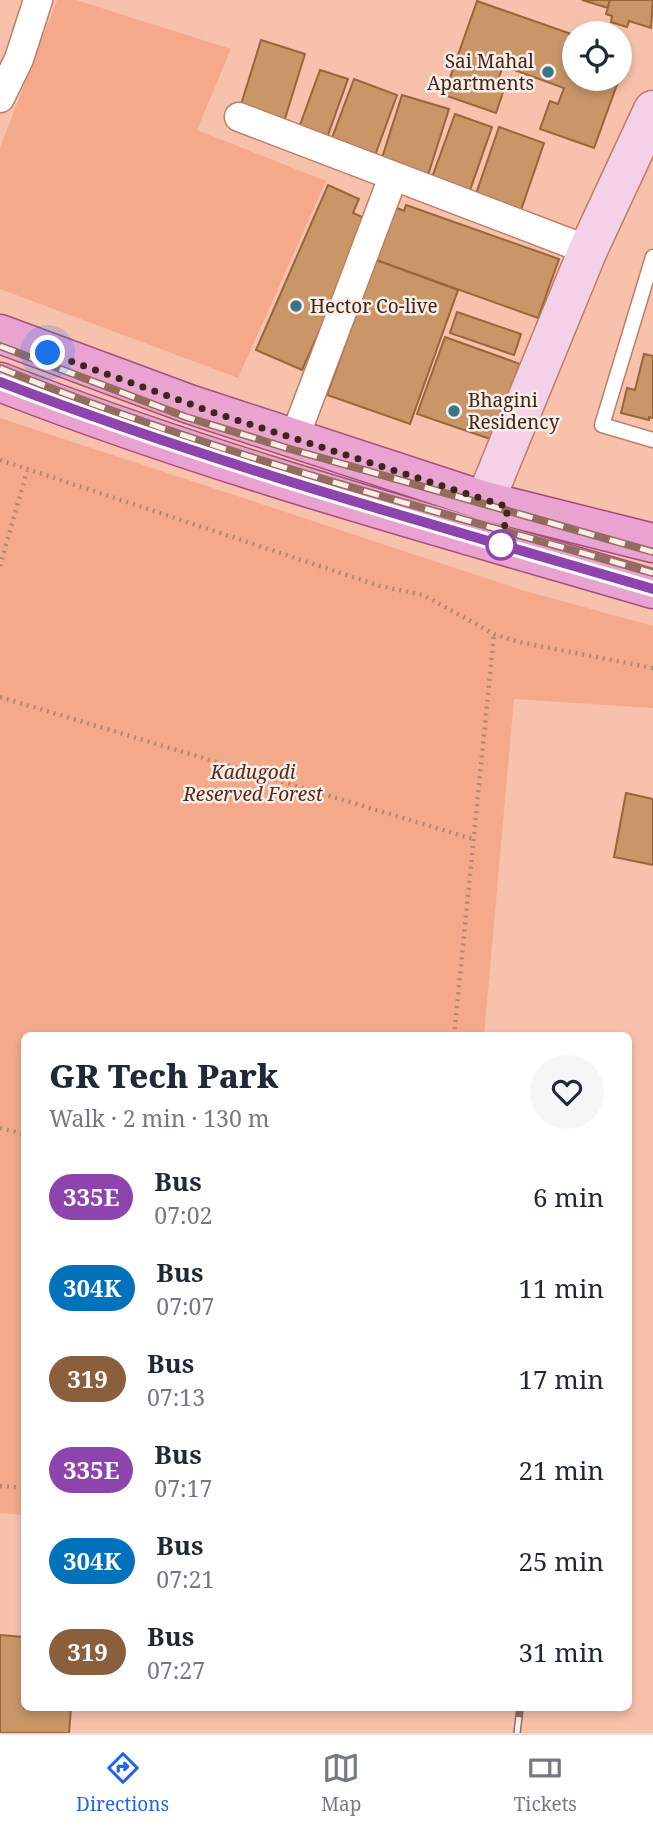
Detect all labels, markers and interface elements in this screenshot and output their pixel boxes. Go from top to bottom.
map controls [562,21,632,91]
button: locate [562,21,632,91]
place label: Sai Mahal Apartments [427,48,534,96]
marker: Sai Mahal Apartments [540,64,556,80]
place label: Hector Co-live [310,293,438,319]
marker: Hector Co-live [288,298,304,314]
your location [30,335,65,370]
place label: Bhagini Residency [468,387,560,435]
marker: Bhagini Residency [446,403,462,419]
unlabelled marker [486,530,516,560]
park label: Kadugodi Reserved Forest [182,759,324,807]
text: GR Tech Park [49,1053,279,1098]
button: heart [530,1055,604,1129]
text: Walk · 2 min · 130 m [49,1102,269,1134]
text: Bus [154,1163,202,1199]
text: 6 min [533,1179,604,1215]
text: 335E [63,1180,119,1213]
text: 07:02 [154,1199,212,1231]
text: Bus [156,1254,204,1290]
text: 11 min [519,1270,604,1306]
text: 304K [63,1271,121,1304]
text: 07:07 [156,1290,214,1322]
text: Bus [147,1345,194,1381]
text: 17 min [519,1361,604,1397]
text: 319 [67,1362,108,1395]
text: 07:13 [147,1381,205,1413]
text: Bus [154,1436,202,1472]
text: 21 min [519,1452,604,1488]
text: 335E [63,1453,119,1486]
text: 07:17 [154,1472,212,1504]
text: Bus [156,1527,204,1563]
text: 25 min [519,1543,604,1579]
text: 304K [63,1544,121,1577]
text: 07:21 [156,1563,214,1595]
text: Bus [147,1618,194,1654]
text: 31 min [519,1634,604,1670]
text: 319 [67,1635,108,1668]
text: 07:27 [147,1654,205,1686]
tab: Directions [76,1749,169,1817]
tab: Map [321,1749,361,1817]
tab: Tickets [514,1749,577,1817]

